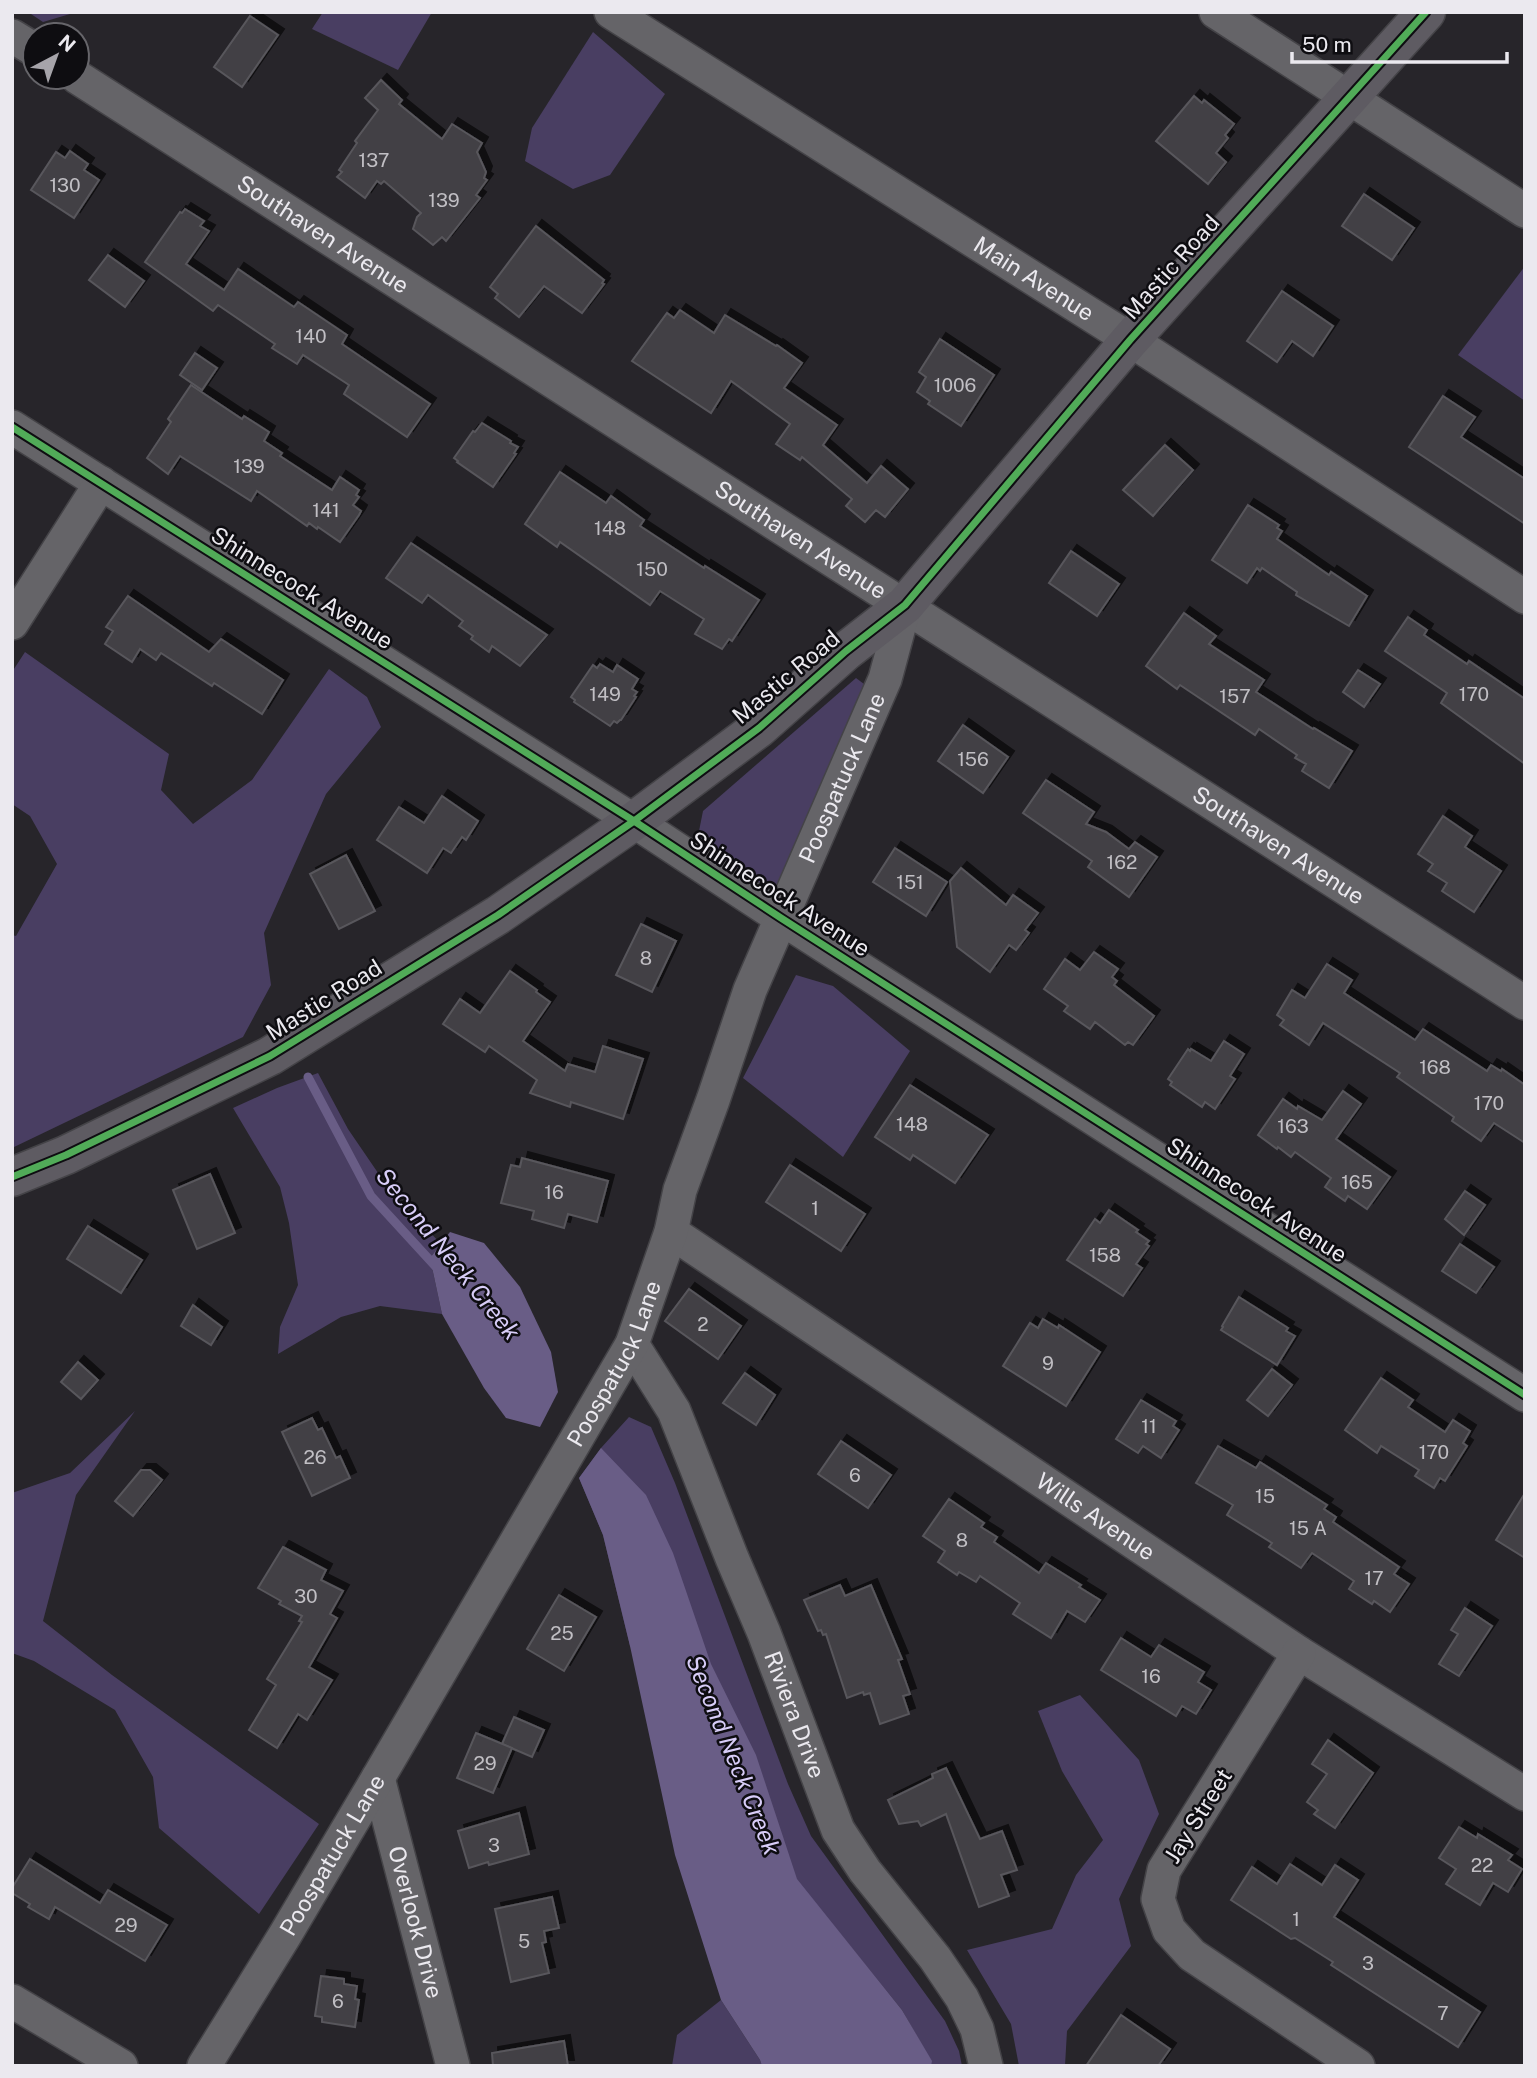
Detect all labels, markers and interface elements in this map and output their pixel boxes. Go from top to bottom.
north arrow [21,21,91,91]
scale bar [1292,21,1507,65]
text: N [54,30,80,56]
text: 50 m [1302,32,1352,57]
house number: 137 [359,149,389,171]
street label: Southaven Avenue [232,169,414,299]
house number: 130 [49,174,81,196]
house number: 139 [428,189,460,211]
street label: Mastic Road [1117,209,1225,324]
street label: Main Avenue [969,230,1099,326]
house number: 140 [295,325,327,347]
house number: 1006 [934,374,976,396]
house number: 139 [233,455,265,477]
street label: Southaven Avenue [710,475,892,604]
house number: 141 [312,499,340,521]
house number: 148 [594,517,626,539]
street label: Shinnecock Avenue [206,521,398,655]
house number: 150 [636,558,668,580]
street label: Mastic Road [727,624,845,729]
house number: 149 [589,683,621,705]
house number: 170 [1459,683,1489,705]
house number: 157 [1219,685,1251,707]
street label: Poospatuck Lane [793,688,890,867]
house number: 156 [957,748,989,770]
street label: Southaven Avenue [1188,780,1370,910]
street label: Shinnecock Avenue [685,825,875,962]
house number: 162 [1107,851,1137,873]
house number: 151 [896,871,924,893]
house number: 8 [640,947,652,969]
street label: Mastic Road [261,953,387,1046]
house number: 168 [1419,1056,1451,1078]
house number: 170 [1474,1092,1504,1114]
house number: 148 [896,1113,928,1135]
house number: 163 [1277,1115,1309,1137]
street label: Shinnecock Avenue [1162,1131,1352,1268]
water label: Second Neck Creek [371,1162,527,1345]
house number: 165 [1341,1171,1373,1193]
house number: 16 [544,1181,564,1203]
house number: 1 [811,1197,819,1219]
house number: 158 [1089,1244,1121,1266]
street label: Poospatuck Lane [561,1277,666,1451]
house number: 2 [697,1313,709,1335]
house number: 9 [1042,1352,1054,1374]
house number: 11 [1141,1415,1157,1437]
house number: 170 [1419,1441,1449,1463]
house number: 26 [303,1446,327,1468]
house number: 6 [849,1464,861,1486]
street label: Wills Avenue [1031,1467,1160,1566]
house number: 15 [1255,1485,1275,1507]
house number: 15 A [1289,1517,1327,1539]
house number: 8 [956,1529,968,1551]
house number: 17 [1364,1567,1384,1589]
house number: 30 [294,1585,318,1607]
house number: 25 [550,1622,574,1644]
street label: Riviera Drive [759,1647,831,1782]
water label: Second Neck Creek [681,1651,787,1859]
house number: 16 [1141,1665,1161,1687]
house number: 29 [473,1752,497,1774]
street label: Jay Street [1158,1764,1237,1868]
street label: Poospatuck Lane [274,1769,390,1940]
house number: 3 [488,1834,500,1856]
street label: Overlook Drive [383,1843,449,2001]
house number: 22 [1471,1854,1493,1876]
house number: 1 [1292,1908,1300,1930]
house number: 29 [114,1914,138,1936]
house number: 5 [518,1930,530,1952]
house number: 3 [1362,1952,1374,1974]
house number: 6 [332,1990,344,2012]
house number: 7 [1437,2002,1449,2024]

